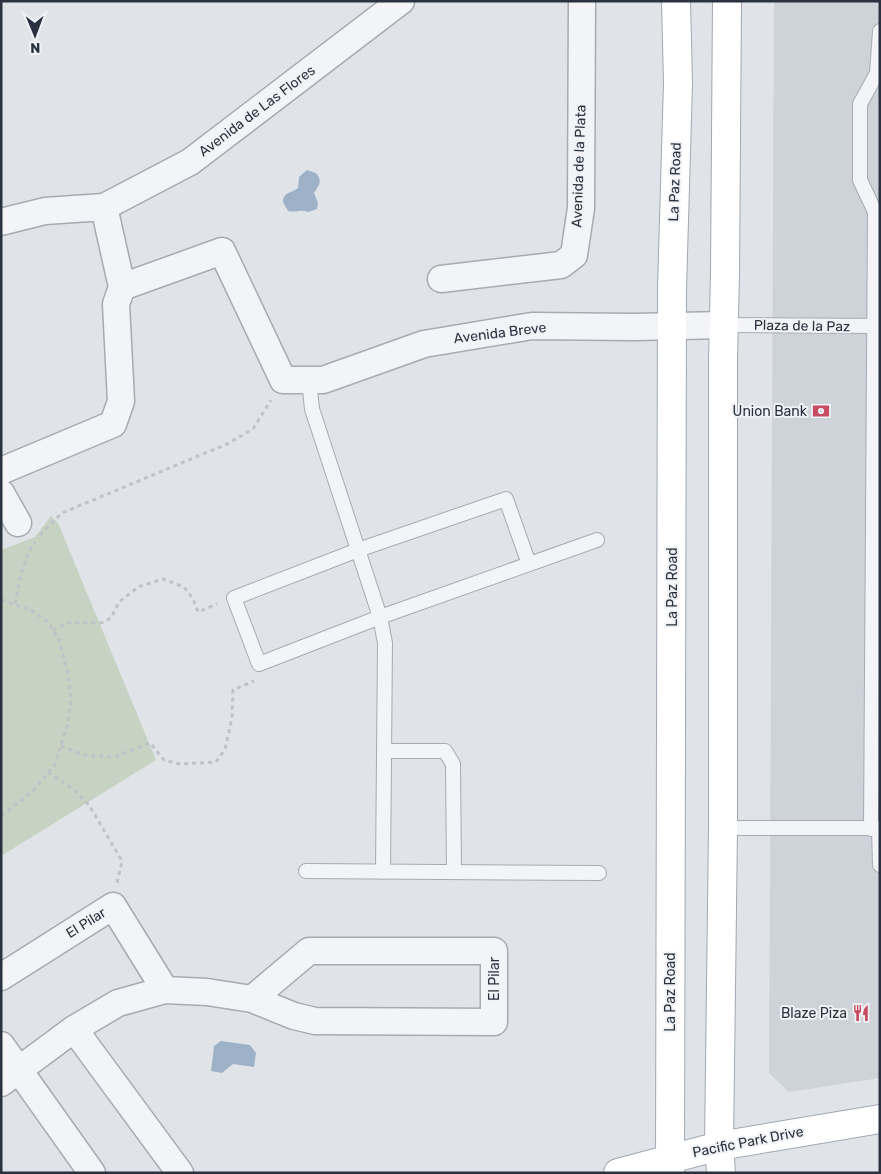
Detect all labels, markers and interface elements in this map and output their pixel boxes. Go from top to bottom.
north arrow [10,10,60,60]
text: N [30,39,40,56]
street label: Avenida de Las Flores [195,62,319,160]
street label: Avenida de la Plata [568,104,590,228]
street label: La Paz Road [665,142,685,222]
street label: Plaza de la Paz [754,317,850,335]
street label: Avenida Breve [453,319,547,347]
bank icon: Union Bank [811,401,831,421]
place label: Union Bank [733,403,808,420]
street label: La Paz Road [664,547,681,627]
street label: El Pilar [63,904,110,942]
street label: La Paz Road [662,952,679,1032]
street label: El Pilar [486,956,503,1001]
restaurant icon: Blaze Piza [851,1003,871,1023]
place label: Blaze Piza [781,1005,847,1022]
street label: Pacific Park Drive [691,1123,805,1161]

